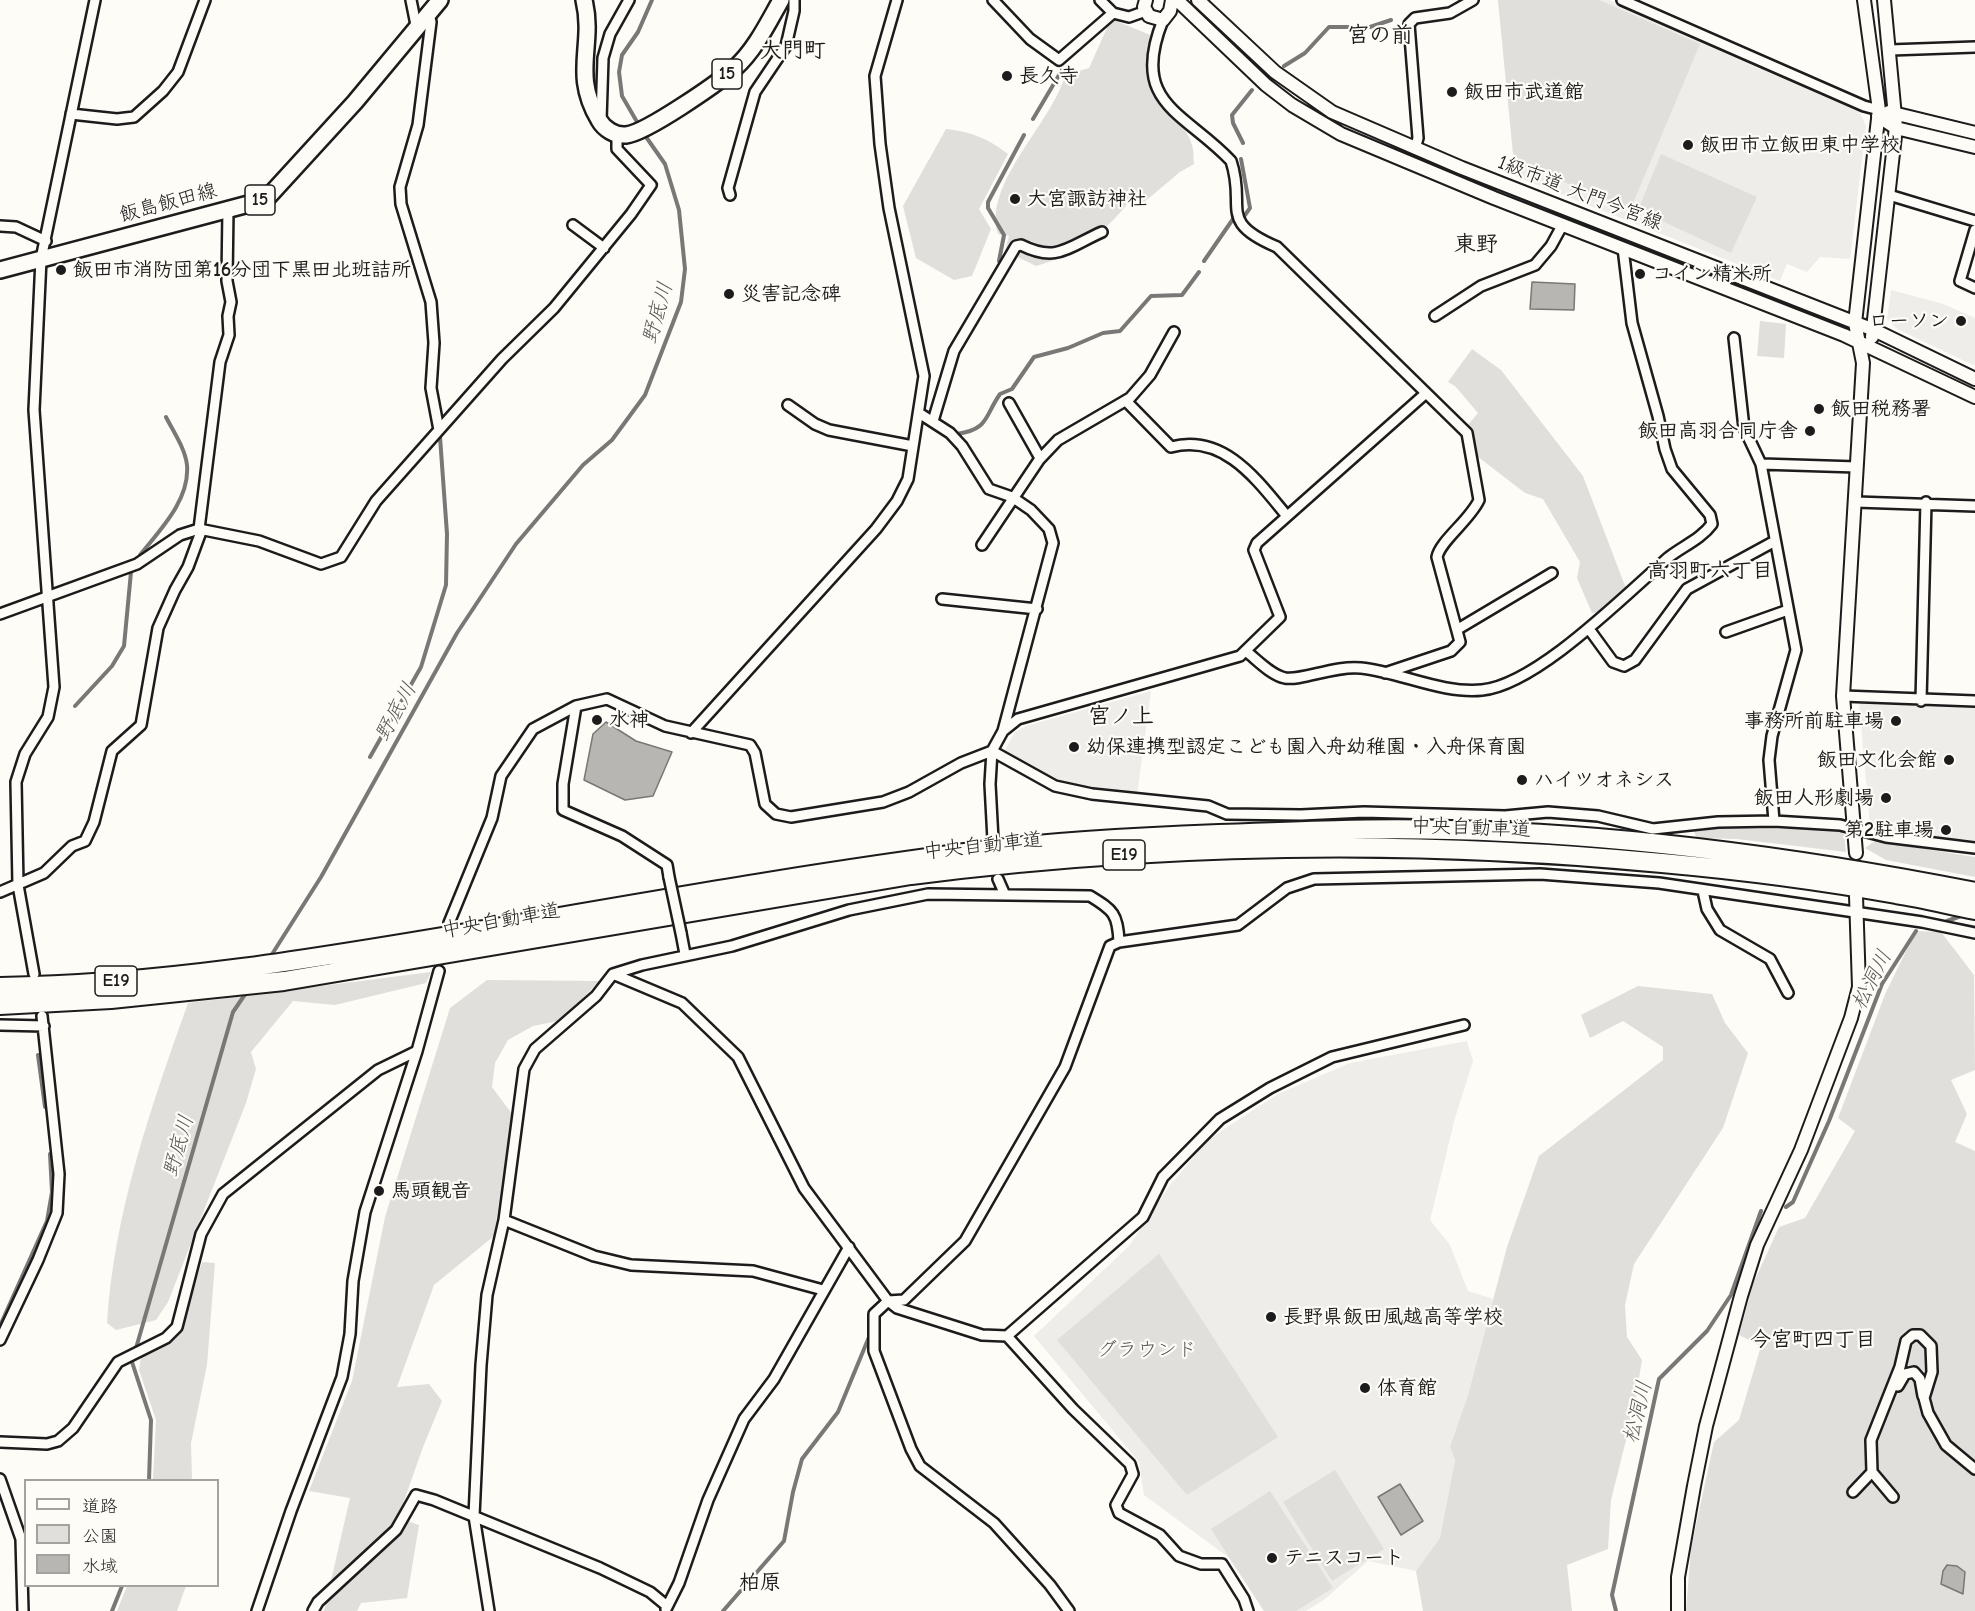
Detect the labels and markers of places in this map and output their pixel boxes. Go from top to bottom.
place label: 長久寺 [1019,64,1079,88]
marker: 長久寺 [1000,69,1014,83]
place label: 飯田市武道館 [1464,80,1584,104]
marker: 飯田市武道館 [1445,85,1459,99]
place label: 飯田市立飯田東中学校 [1700,133,1900,157]
marker: 飯田市立飯田東中学校 [1681,138,1695,152]
place label: 大宮諏訪神社 [1027,187,1147,211]
marker: 大宮諏訪神社 [1008,192,1022,206]
place label: 飯田市消防団第16分団下黒田北班詰所 [73,258,411,282]
place label: コイン精米所 [1652,262,1772,286]
marker: 飯田市消防団第16分団下黒田北班詰所 [54,263,68,277]
marker: コイン精米所 [1633,267,1647,281]
place label: 災害記念碑 [741,282,841,306]
marker: 災害記念碑 [722,287,736,301]
place label: ローソン [1869,309,1949,333]
marker: ローソン [1954,314,1968,328]
place label: 飯田税務署 [1831,397,1931,421]
marker: 飯田税務署 [1812,402,1826,416]
place label: 飯田高羽合同庁舎 [1638,419,1798,443]
marker: 飯田高羽合同庁舎 [1803,424,1817,438]
place label: 水神 [609,708,649,732]
place label: 事務所前駐車場 [1744,709,1884,733]
marker: 水神 [590,713,604,727]
marker: 事務所前駐車場 [1889,714,1903,728]
place label: 幼保連携型認定こども園入舟幼稚園・入舟保育園 [1086,735,1526,759]
marker: 幼保連携型認定こども園入舟幼稚園・入舟保育園 [1067,740,1081,754]
place label: 飯田文化会館 [1817,748,1937,772]
marker: 飯田文化会館 [1942,753,1956,767]
place label: ハイツオネシス [1534,768,1674,792]
marker: ハイツオネシス [1515,773,1529,787]
place label: 飯田人形劇場 [1754,786,1874,810]
marker: 飯田人形劇場 [1879,791,1893,805]
place label: 第2駐車場 [1844,818,1934,842]
marker: 第2駐車場 [1939,823,1953,837]
place label: 馬頭観音 [391,1179,471,1203]
marker: 馬頭観音 [372,1184,386,1198]
place label: 長野県飯田風越高等学校 [1283,1305,1503,1329]
marker: 長野県飯田風越高等学校 [1264,1310,1278,1324]
place label: 体育館 [1377,1376,1437,1400]
marker: 体育館 [1358,1381,1372,1395]
place label: テニスコート [1284,1546,1404,1570]
marker: テニスコート [1265,1551,1279,1565]

